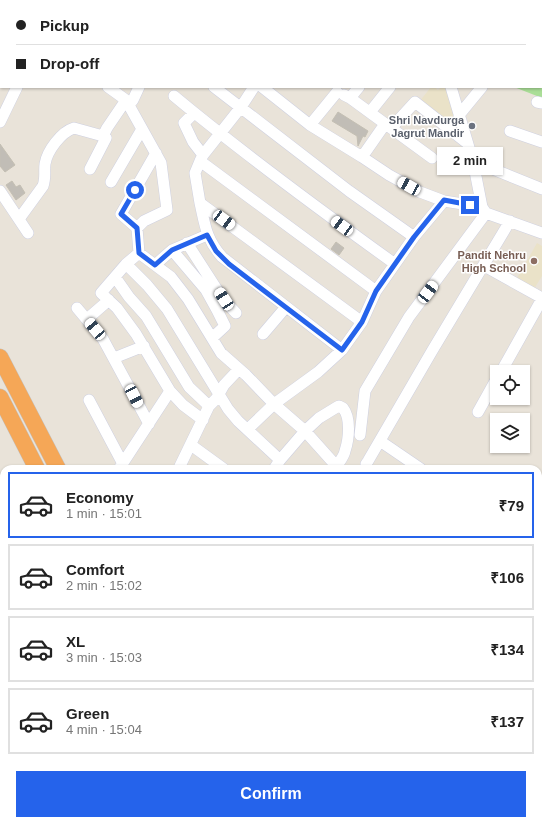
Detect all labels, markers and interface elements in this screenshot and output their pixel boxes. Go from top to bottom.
text: Pickup [40,17,89,34]
text: Drop-off [40,55,99,72]
place label: Shri Navdurga Jagrut Mandir [389,114,465,139]
marker: Shri Navdurga Jagrut Mandir [467,121,477,131]
callout: 2 min [437,147,503,175]
text: 2 min [453,153,487,168]
car [396,175,422,197]
route start [126,181,144,199]
route end [461,196,479,214]
car [211,208,237,232]
car [329,214,355,238]
place label: Pandit Nehru High School [458,249,526,274]
marker: Pandit Nehru High School [529,256,539,266]
car [416,279,440,305]
car [212,286,236,312]
car [83,316,107,342]
map controls [490,365,530,453]
button: locate [490,365,530,405]
car [123,383,145,409]
button: layers [490,413,530,453]
icon: car [18,487,54,523]
text: Economy [66,489,134,506]
text: ₹79 [499,497,524,514]
text: 1 min · 15:01 [66,506,142,521]
icon: car [18,559,54,595]
text: Comfort [66,561,124,578]
text: ₹106 [490,569,524,586]
text: 2 min · 15:02 [66,578,142,593]
icon: car [18,631,54,667]
text: XL [66,633,85,650]
text: ₹134 [490,641,524,658]
text: 3 min · 15:03 [66,650,142,665]
icon: car [18,703,54,739]
text: Green [66,705,109,722]
text: ₹137 [490,713,524,730]
text: 4 min · 15:04 [66,722,142,737]
button: Confirm [16,771,526,817]

